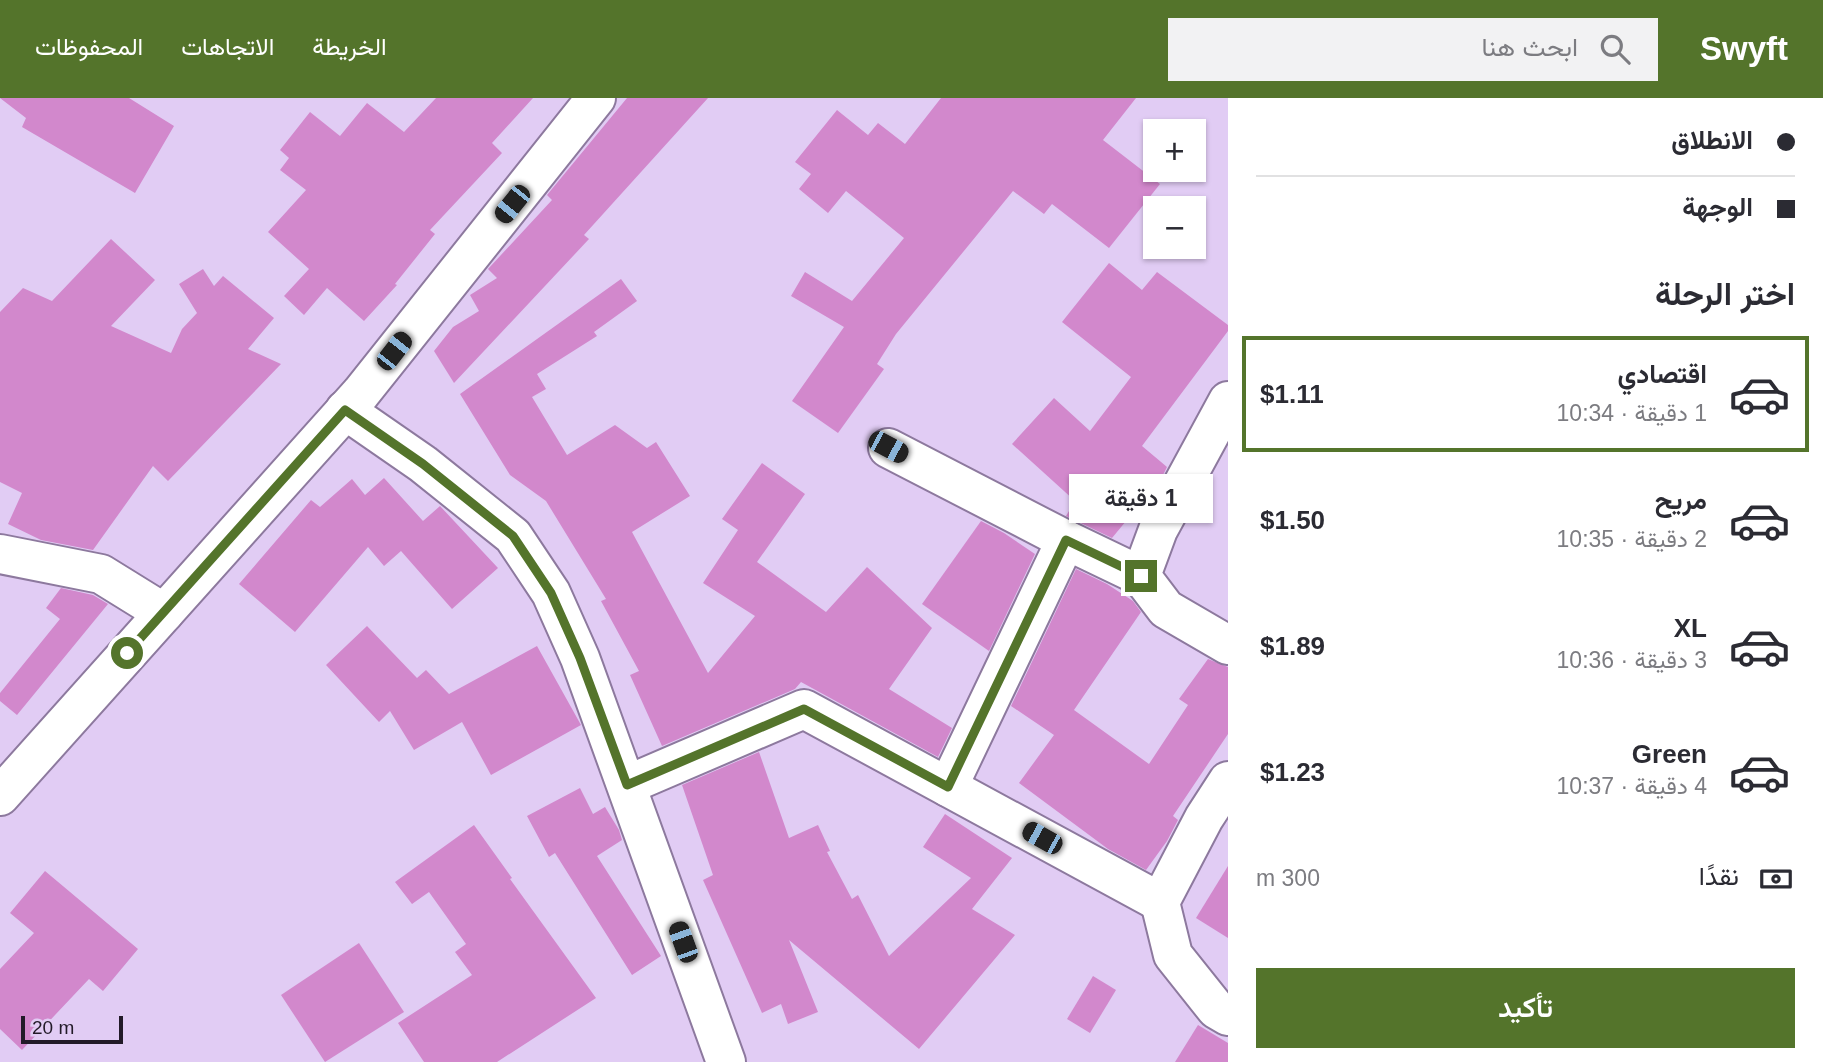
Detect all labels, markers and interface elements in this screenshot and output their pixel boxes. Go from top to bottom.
search box [1168,18,1658,81]
icon: search [1596,30,1634,68]
text: Swyft [1700,30,1788,67]
text: ابحث هنا [1482,32,1578,62]
text: المحفوظات [35,33,143,60]
text: الاتجاهات [181,33,274,60]
text: الخريطة [312,33,387,60]
map controls [1143,119,1206,259]
button: + [1143,119,1206,182]
text: الانطلاق [1671,125,1753,155]
car [491,181,534,227]
text: الوجهة [1682,192,1753,222]
button: − [1143,196,1206,259]
text: اختر الرحلة [1655,276,1795,312]
car [373,328,416,374]
text: اقتصادي [1618,359,1707,389]
icon: car [1728,363,1791,426]
text: $1.11 [1260,379,1324,409]
text: 1 دقيقة · 10:34 [1557,400,1707,426]
car [865,428,912,466]
callout: 1 دقيقة [1069,475,1213,524]
text: 1 دقيقة [1104,485,1178,511]
text: مريح [1655,485,1707,515]
icon: car [1728,489,1791,552]
text: $1.50 [1260,505,1325,535]
text: 2 دقيقة · 10:35 [1557,526,1707,552]
route end [1125,560,1157,592]
text: XL [1674,613,1707,643]
icon: car [1728,615,1791,678]
text: $1.89 [1260,631,1325,661]
route start [111,637,143,669]
text: 3 دقيقة · 10:36 [1557,647,1707,673]
text: Green [1632,739,1707,769]
icon: car [1728,741,1791,804]
text: $1.23 [1260,757,1325,787]
text: 4 دقيقة · 10:37 [1557,773,1707,799]
car [1019,819,1066,857]
icon: cash [1757,860,1795,898]
text: نقدًا [1699,861,1739,891]
text: 300 m [1256,865,1320,891]
car [666,919,701,965]
button: تأكيد [1256,968,1795,1048]
scale bar [21,1013,122,1045]
text: 20 m [32,1017,74,1038]

